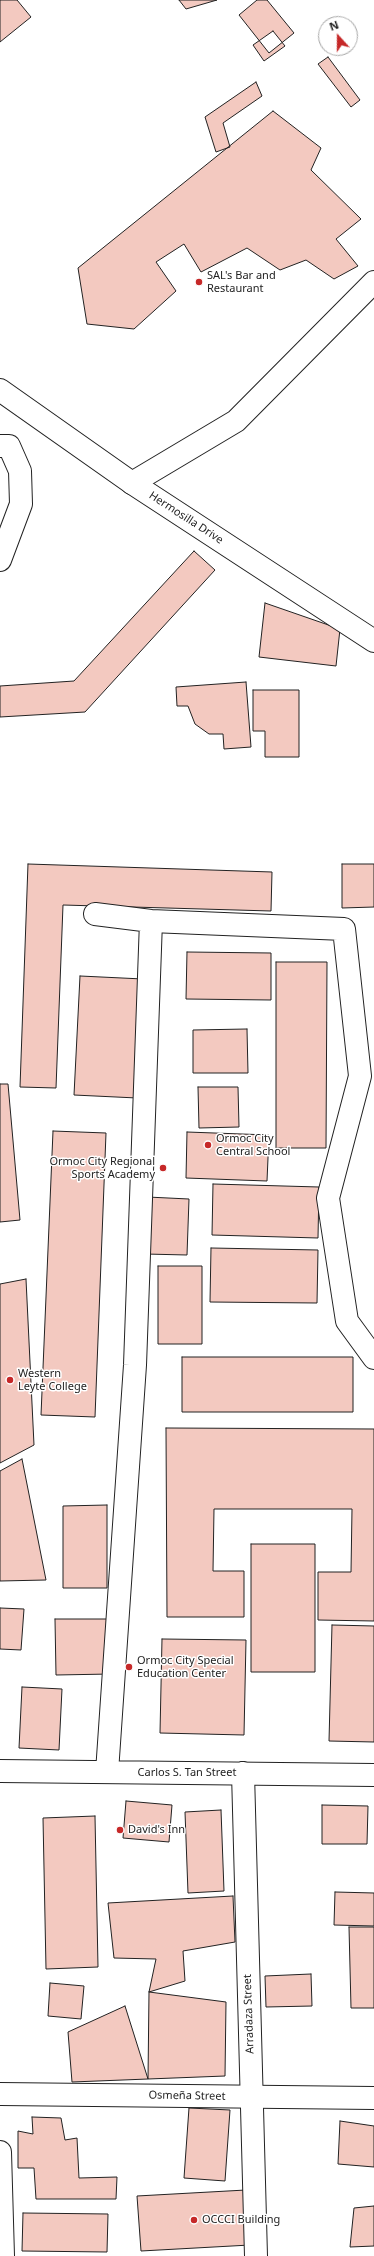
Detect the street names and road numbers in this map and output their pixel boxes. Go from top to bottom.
street label: Hermosilla Drive [146,489,226,547]
street label: Carlos S. Tan Street [138,1766,236,1780]
street label: Arradaza Street [241,1974,257,2054]
street label: Osmeña Street [148,2089,226,2103]

